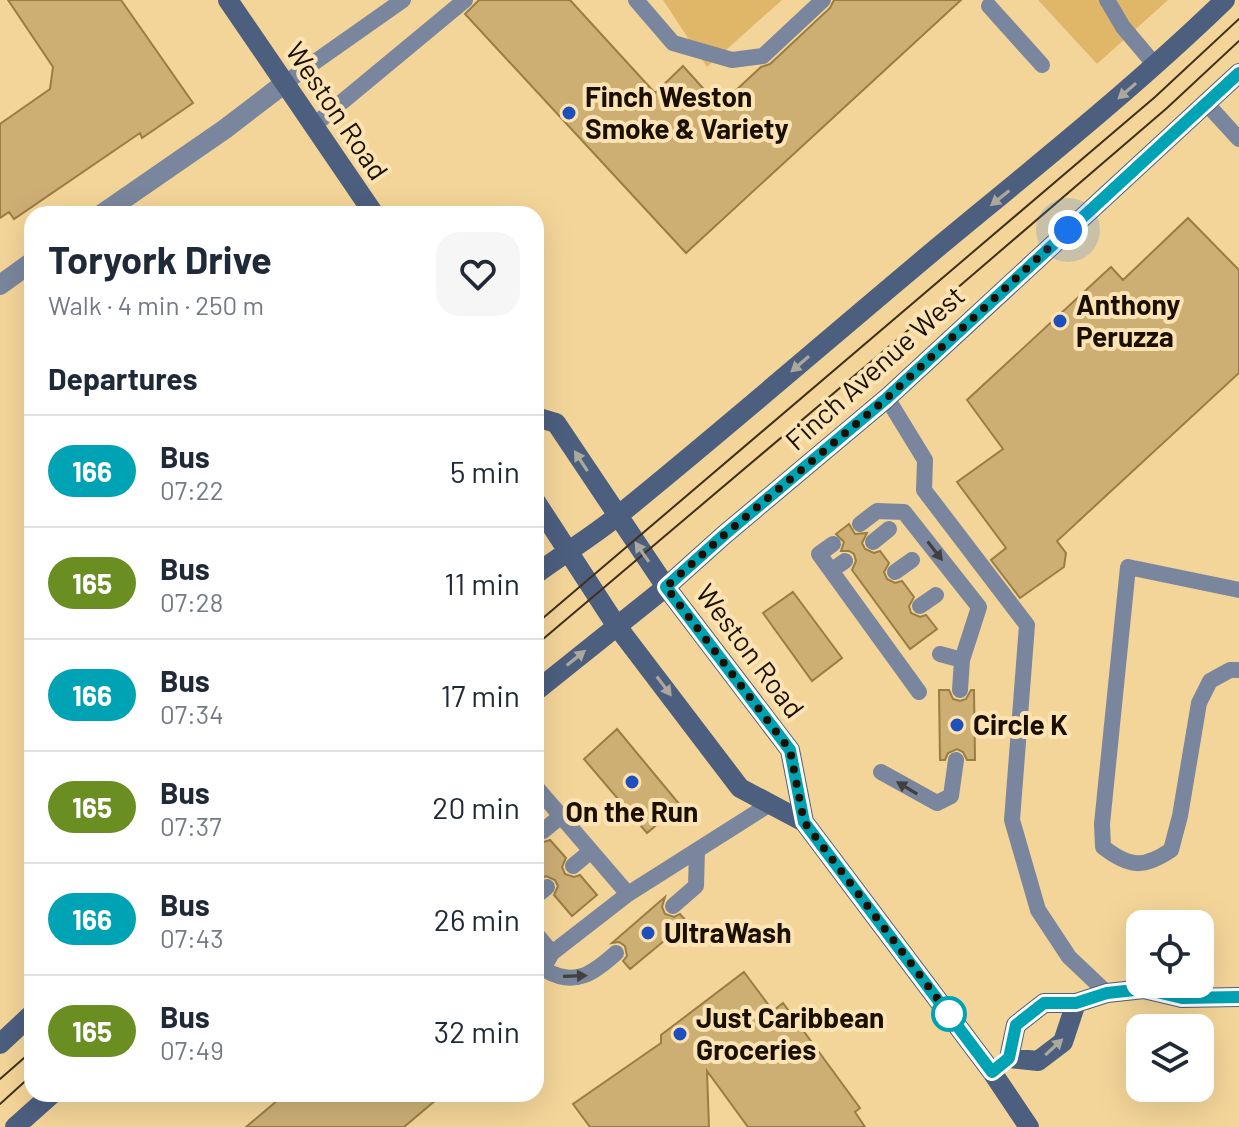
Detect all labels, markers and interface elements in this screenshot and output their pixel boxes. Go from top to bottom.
street label: Weston Road [279,35,396,186]
place label: Finch Weston Smoke & Variety [585,79,789,145]
one-way arrow [1117,81,1136,99]
marker: Finch Weston Smoke & Variety [560,104,578,122]
one-way arrow [990,189,1010,205]
your location [1048,210,1088,250]
button: heart [436,232,520,316]
text: Toryork Drive [48,236,272,282]
street label: Finch Avenue West [778,278,971,457]
place label: Anthony Peruzza [1076,287,1180,353]
text: Walk · 4 min · 250 m [48,289,264,320]
marker: Anthony Peruzza [1051,312,1069,330]
one-way arrow [791,355,810,373]
text: Departures [48,360,198,396]
text: Bus [160,438,210,474]
one-way arrow [574,450,588,472]
text: 5 min [450,453,520,489]
text: 166 [72,454,112,488]
text: 07:22 [160,474,224,505]
one-way arrow [634,541,649,562]
one-way arrow [927,541,943,561]
text: Bus [160,550,210,586]
text: 11 min [444,565,520,601]
text: 165 [72,566,112,600]
street label: Weston Road [689,577,812,724]
text: 07:28 [160,586,223,617]
one-way arrow [566,650,586,667]
text: Bus [160,662,210,698]
one-way arrow [656,676,672,697]
text: 17 min [441,677,520,713]
text: 166 [72,678,112,712]
text: 07:34 [160,698,224,729]
place label: Circle K [973,707,1068,741]
marker: Circle K [948,716,966,734]
marker: On the Run [623,773,641,791]
text: Bus [160,774,210,810]
one-way arrow [896,781,918,795]
text: 20 min [432,789,520,825]
text: 165 [72,790,112,824]
place label: On the Run [566,794,698,828]
text: 07:37 [160,810,222,841]
text: Bus [160,886,210,922]
text: 26 min [434,901,520,937]
text: 166 [72,902,112,936]
map controls [1126,910,1214,1102]
button: locate [1126,910,1214,998]
place label: UltraWash [664,915,791,949]
text: 07:43 [160,922,224,953]
marker: UltraWash [639,924,657,942]
one-way arrow [563,970,588,983]
unlabelled marker [932,997,966,1031]
text: Bus [160,998,210,1034]
place label: Just Caribbean Groceries [696,1000,884,1066]
text: 32 min [434,1013,520,1049]
text: 165 [72,1014,112,1048]
button: layers [1126,1014,1214,1102]
marker: Just Caribbean Groceries [671,1025,689,1043]
text: 07:49 [160,1034,224,1065]
one-way arrow [1044,1038,1064,1056]

